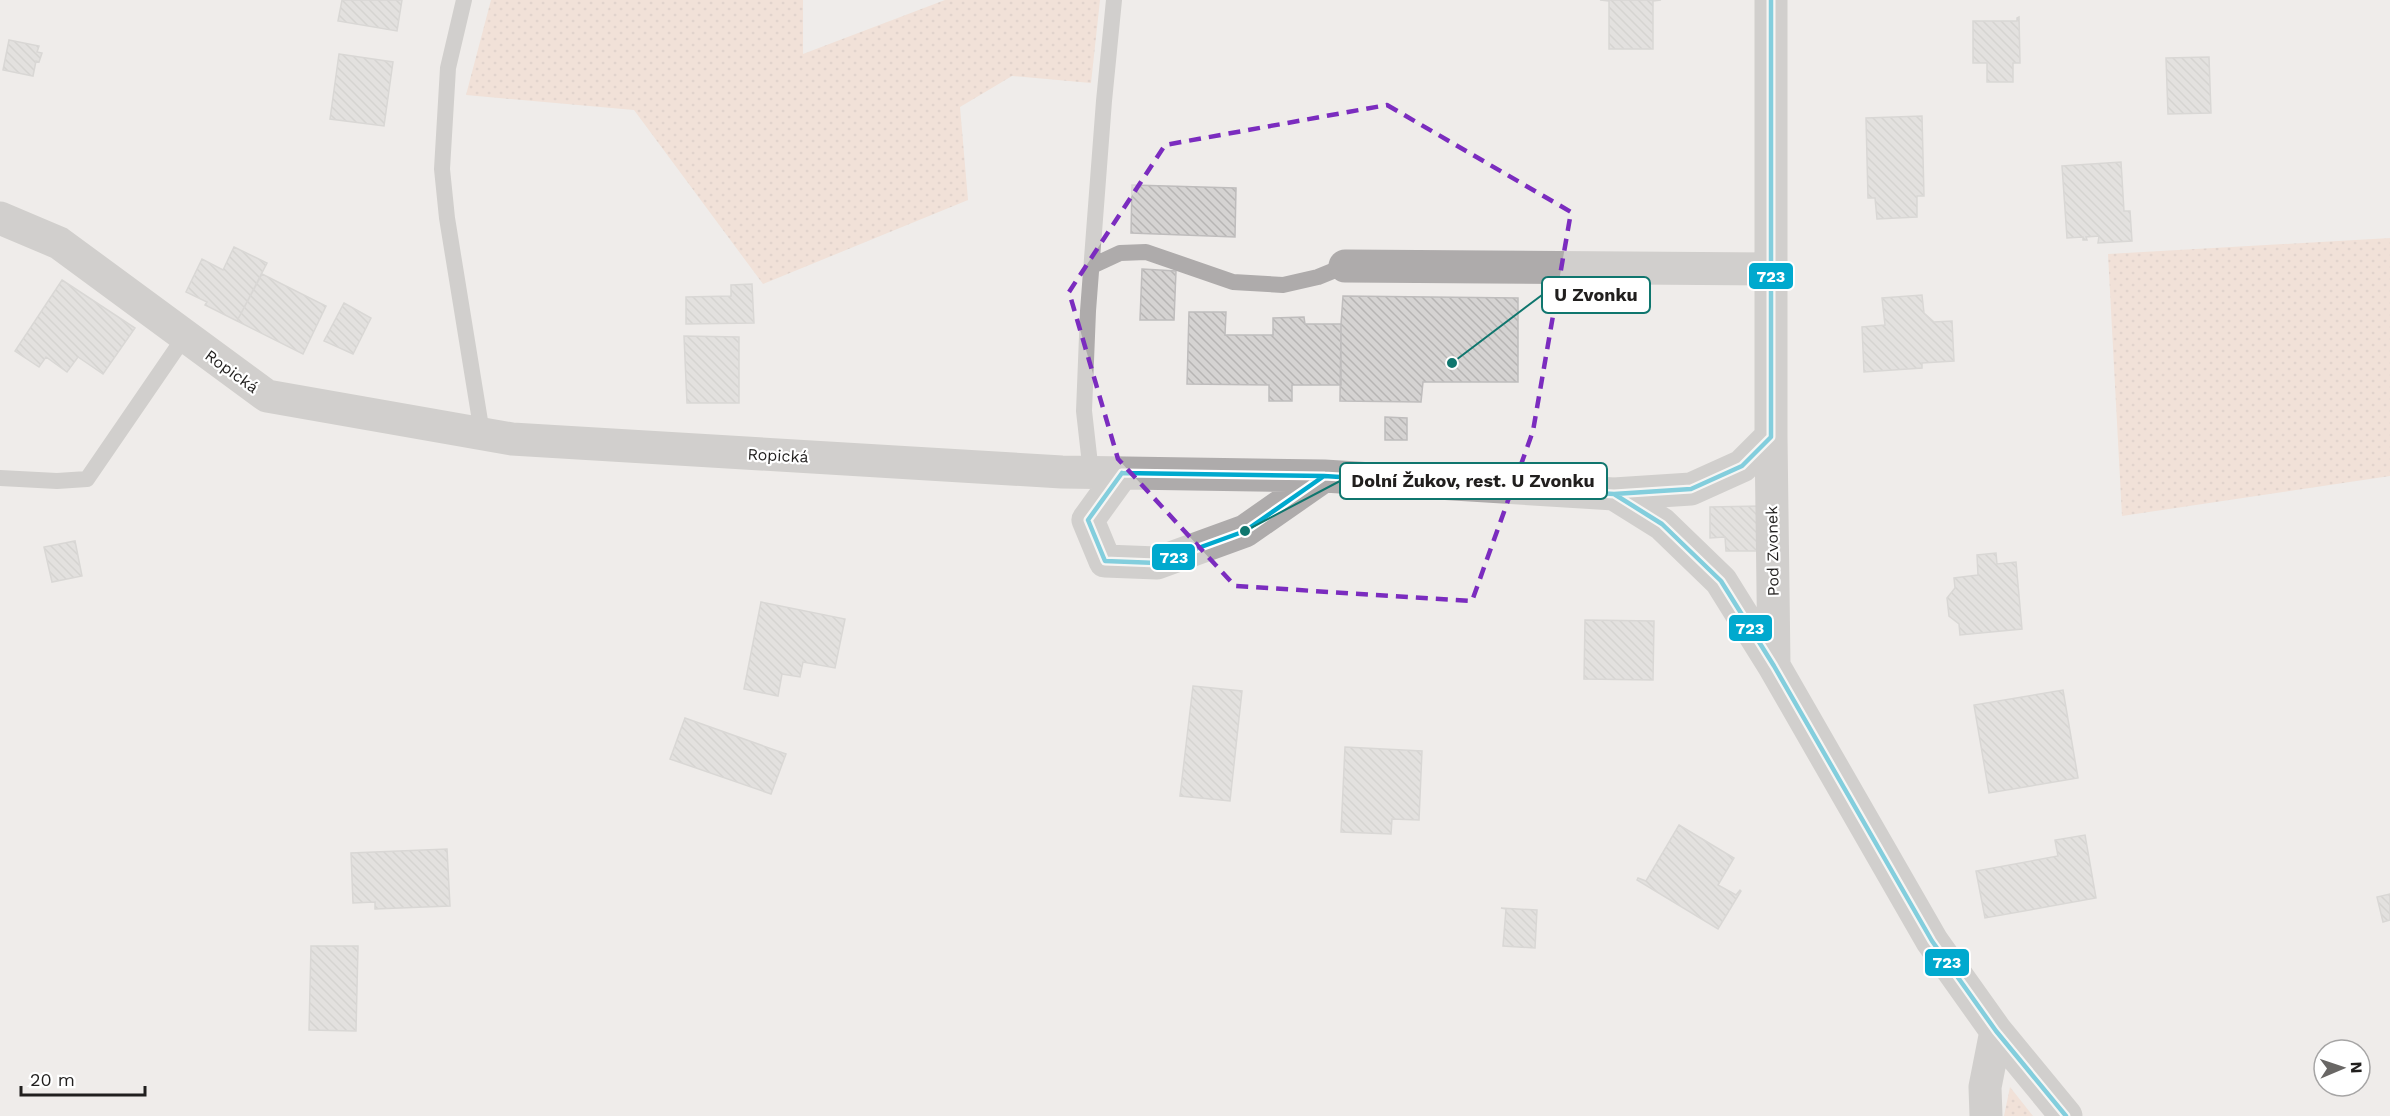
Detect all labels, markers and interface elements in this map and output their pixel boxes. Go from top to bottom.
line badge: 723 [1748,262,1794,290]
text: 723 [1757,267,1785,286]
callout: U Zvonku [1542,277,1650,313]
text: U Zvonku [1554,284,1638,305]
street label: Ropická [201,346,262,397]
street label: Ropická [747,444,809,467]
callout: Dolní Žukov, rest. U Zvonku [1340,463,1607,499]
text: Dolní Žukov, rest. U Zvonku [1351,470,1595,491]
street label: Pod Zvonek [1762,506,1783,596]
line badge: 723 [1151,543,1196,571]
text: 723 [1160,548,1188,567]
line badge: 723 [1728,614,1773,642]
text: 723 [1736,619,1764,638]
line badge: 723 [1924,948,1970,977]
text: 723 [1933,953,1961,972]
north arrow [2312,1038,2372,1098]
scale bar [21,1059,146,1097]
text: N [2347,1061,2366,1074]
text: 20 m [30,1069,75,1090]

